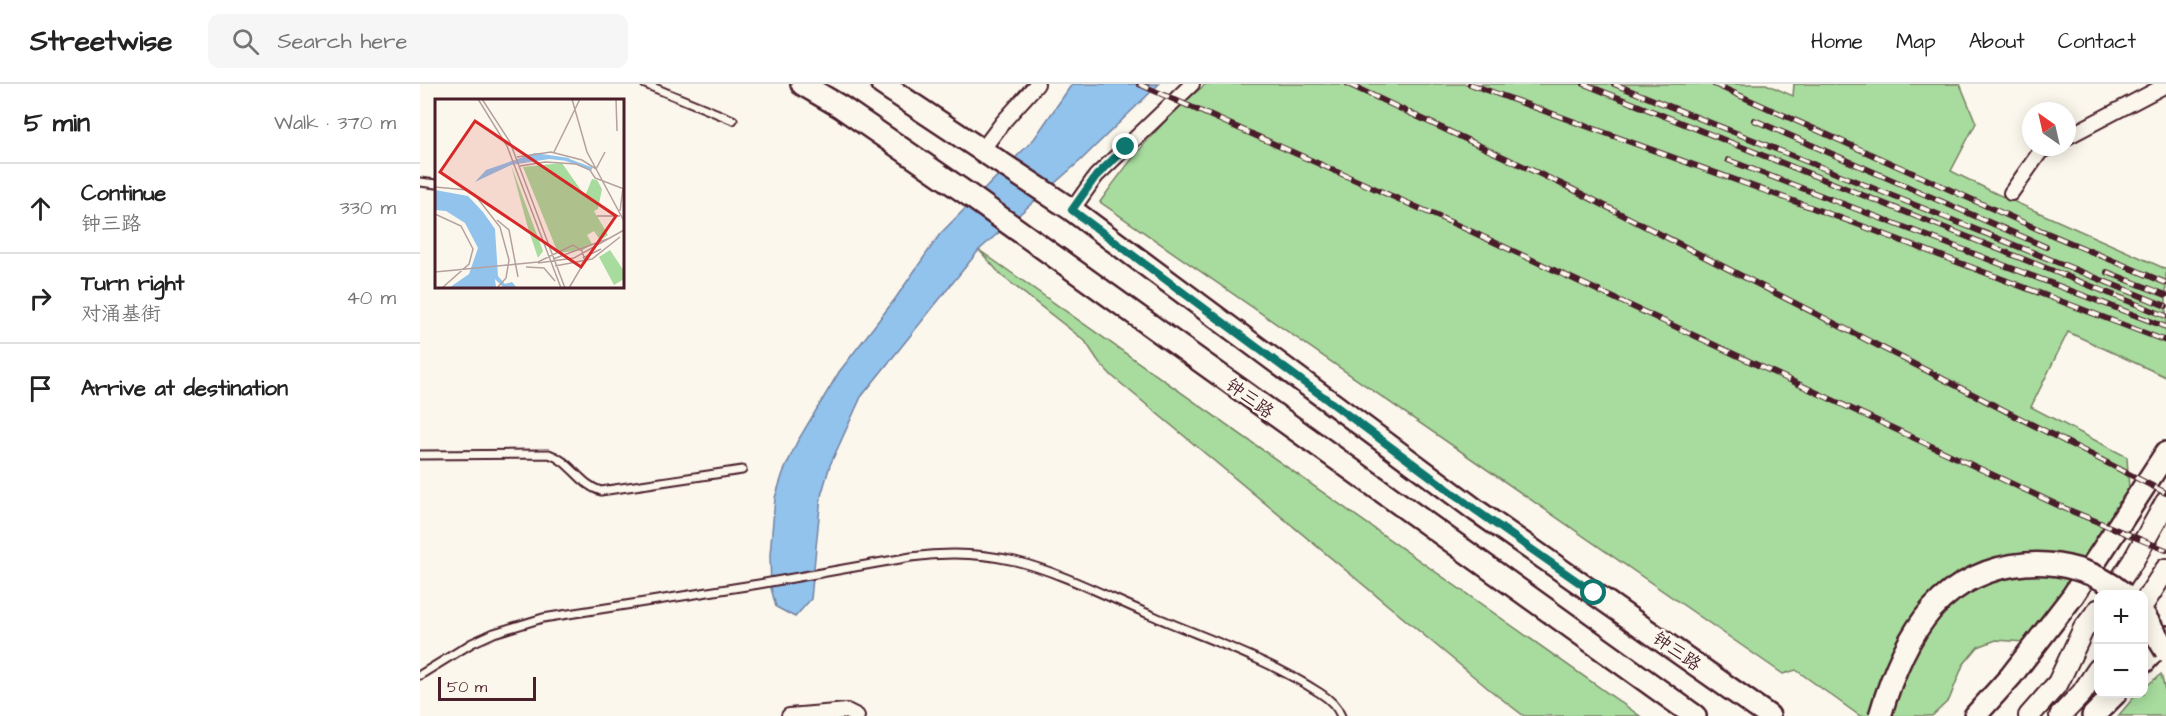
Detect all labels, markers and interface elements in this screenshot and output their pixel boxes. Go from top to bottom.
search box [208,14,628,68]
text: Streetwise [30,22,172,61]
icon: search [229,25,262,58]
text: Search here [277,26,407,57]
text: Home [1811,27,1863,56]
text: Map [1896,27,1936,56]
text: About [1969,27,2025,56]
text: Contact [2058,27,2136,56]
inset map [435,99,624,288]
north arrow [2022,102,2076,156]
text: 5 min [24,105,90,141]
text: Walk · 370 m [274,109,396,137]
route end [1112,133,1138,159]
text: Continue [81,178,166,209]
icon: ahead [24,192,57,225]
text: 330 m [339,194,396,222]
text: 钟三路 [81,210,141,238]
text: Turn right [81,268,184,299]
icon: right [24,282,57,315]
text: 40 m [346,284,396,312]
text: 对涌基街 [81,300,161,328]
icon: arrive [24,372,57,405]
street label: 钟三路 [1221,372,1279,424]
text: Arrive at destination [81,373,288,404]
route start [1580,579,1606,605]
map controls [2094,590,2148,698]
button: + [2094,590,2148,644]
street label: 钟三路 [1647,626,1706,677]
button: − [2094,644,2148,698]
scale bar [438,674,536,702]
text: 50 m [447,676,487,698]

